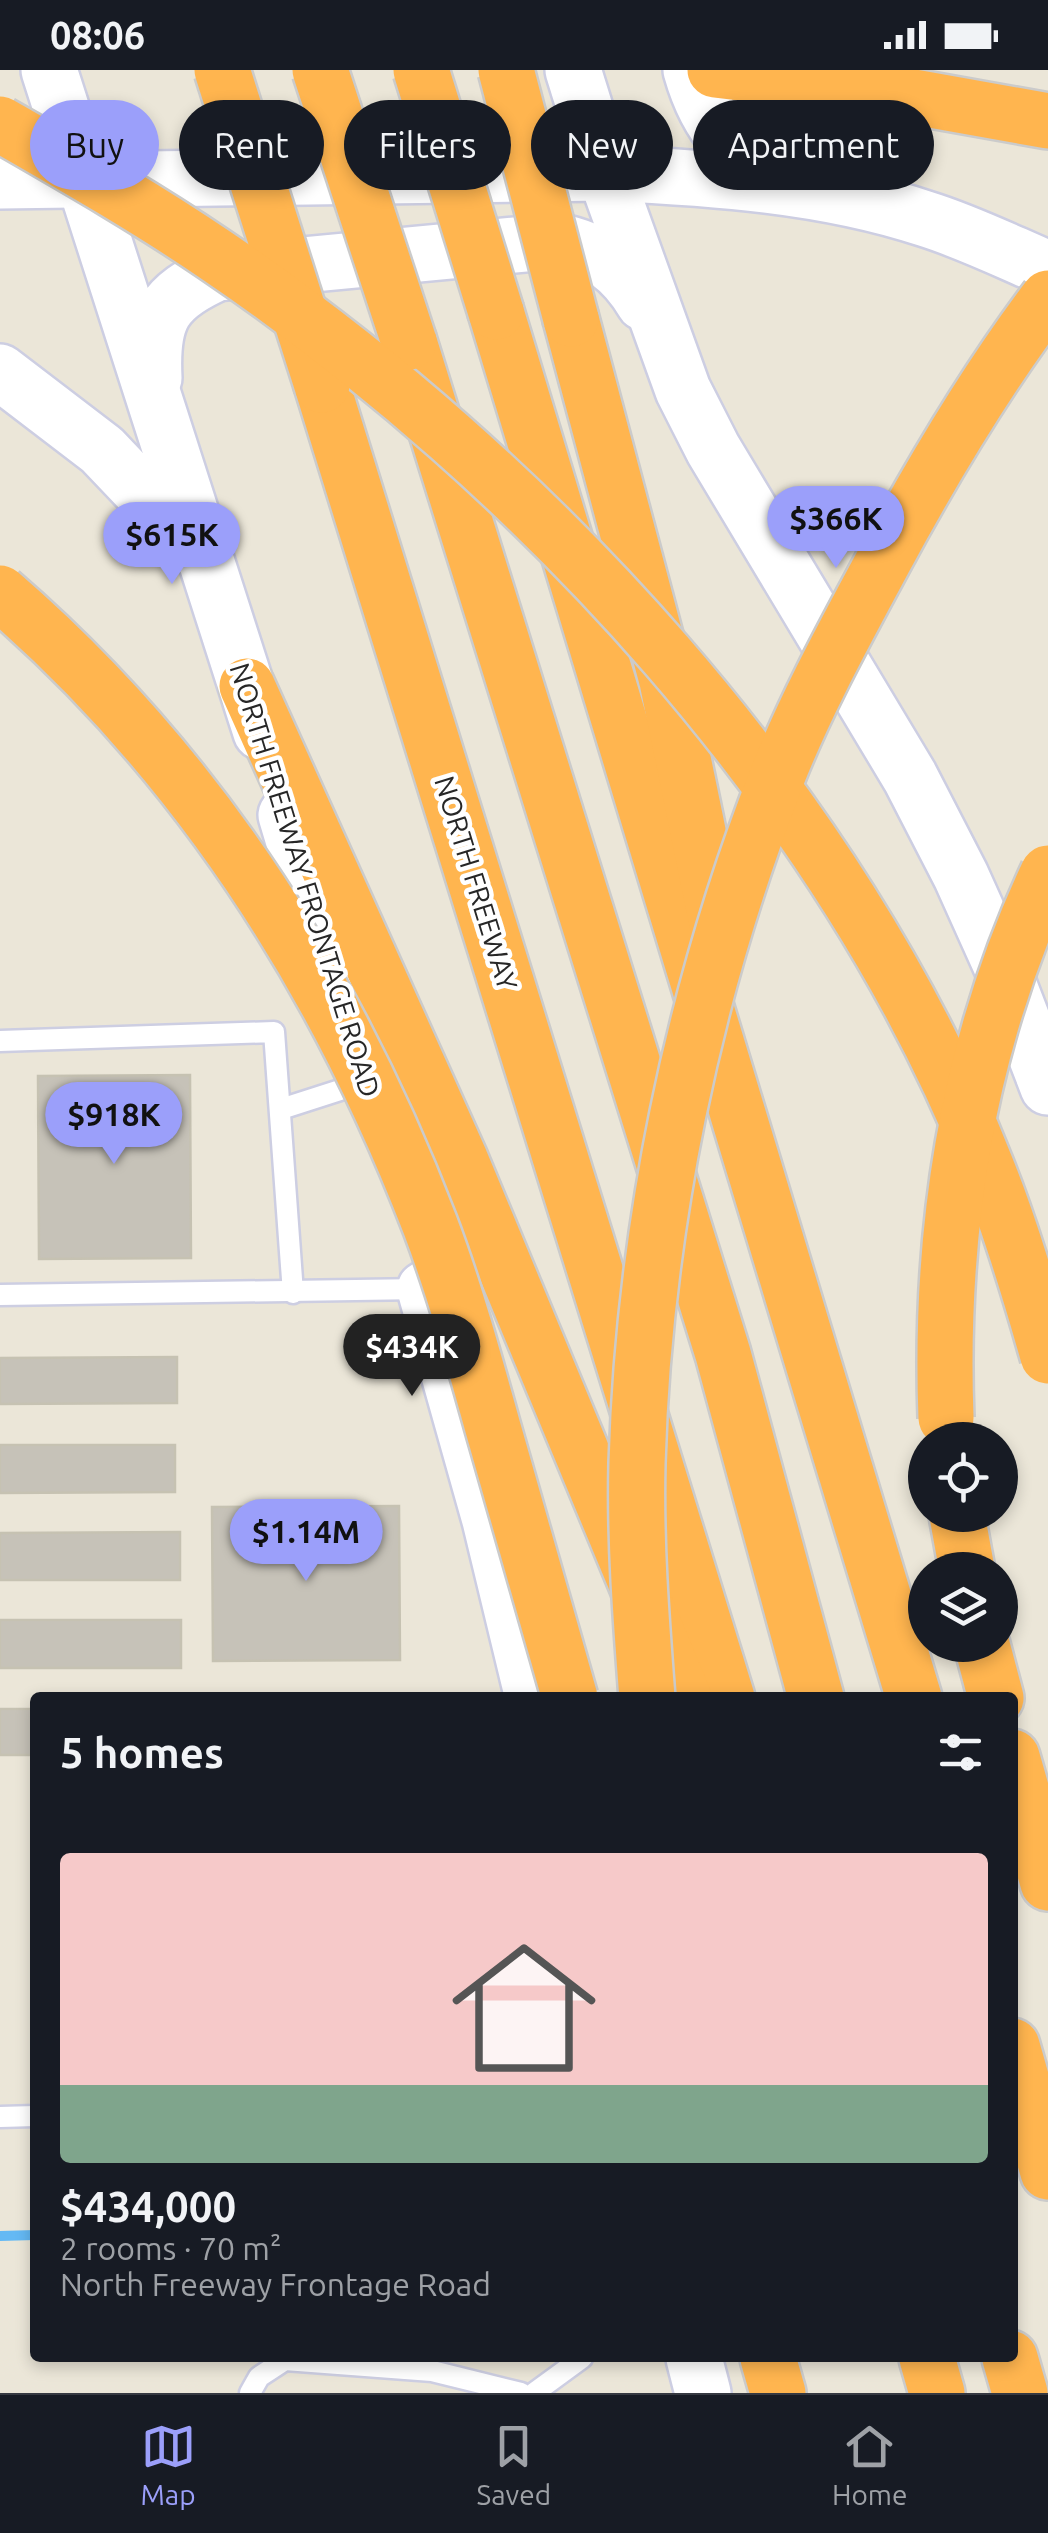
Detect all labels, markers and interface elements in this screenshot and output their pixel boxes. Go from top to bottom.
text: 08:06 [50,14,145,56]
chip: Buy [30,100,159,190]
chip: Rent [179,100,324,190]
chip: Filters [344,100,511,190]
chip: New [531,100,673,190]
chip: Apartment [693,100,934,190]
pin: $366K [766,486,906,571]
text: $366K [789,500,883,536]
pin: $615K [102,502,242,587]
text: $615K [125,516,219,552]
street label: NORTH FREEWAY FRONTAGE ROAD [225,659,386,1101]
street label: NORTH FREEWAY [429,772,524,994]
pin: $918K [44,1082,184,1167]
text: $918K [67,1096,161,1132]
pin: $434K [342,1314,482,1399]
text: $434K [365,1328,459,1364]
map controls [908,1422,1018,1662]
button: locate [908,1422,1018,1532]
pin: $1.14M [225,1499,387,1584]
text: $1.14M [252,1513,360,1549]
button: layers [908,1552,1018,1662]
icon: filters [933,1725,988,1780]
text: 5 homes [60,1729,224,1776]
icon: home [434,1918,614,2098]
text: $434,000 [60,2183,236,2230]
text: 2 rooms · 70 m² [60,2230,281,2266]
text: North Freeway Frontage Road [60,2266,491,2302]
tab: Map [140,2419,196,2510]
tab: Saved [477,2419,551,2510]
tab: Home [832,2419,908,2510]

